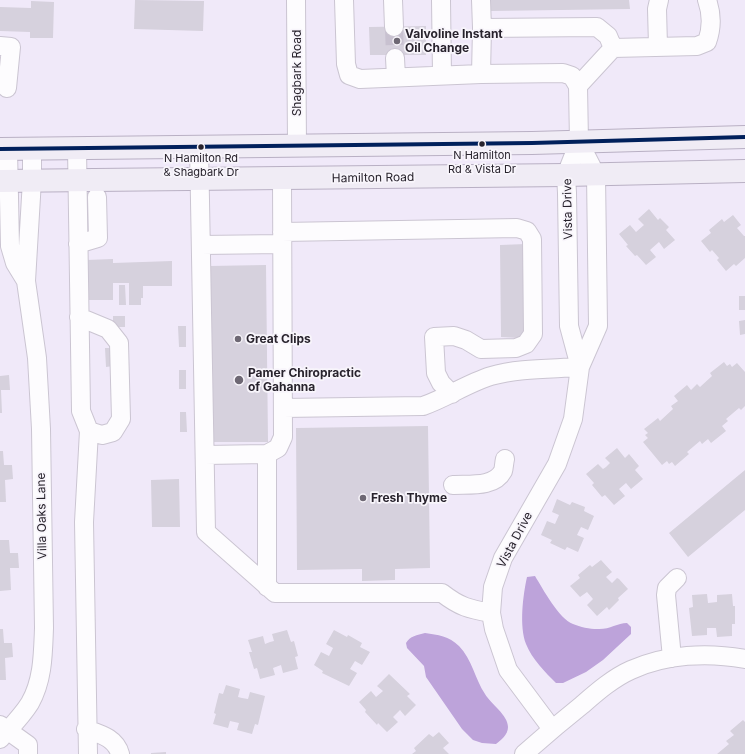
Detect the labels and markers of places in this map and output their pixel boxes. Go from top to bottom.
place label: Valvoline Instant Oil Change [405,27,503,55]
marker: Valvoline Instant Oil Change [392,36,402,46]
marker: N Hamilton Rd & Vista Dr [477,139,487,149]
marker: N Hamilton Rd & Shagbark Dr [196,142,206,152]
place label: N Hamilton Rd & Vista Dr [448,149,516,175]
place label: N Hamilton Rd & Shagbark Dr [163,152,239,178]
place label: Great Clips [246,332,311,346]
marker: Great Clips [233,334,243,344]
place label: Pamer Chiropractic of Gahanna [248,366,361,394]
marker: Pamer Chiropractic of Gahanna [233,374,245,386]
place label: Fresh Thyme [371,491,447,505]
marker: Fresh Thyme [358,493,368,503]

